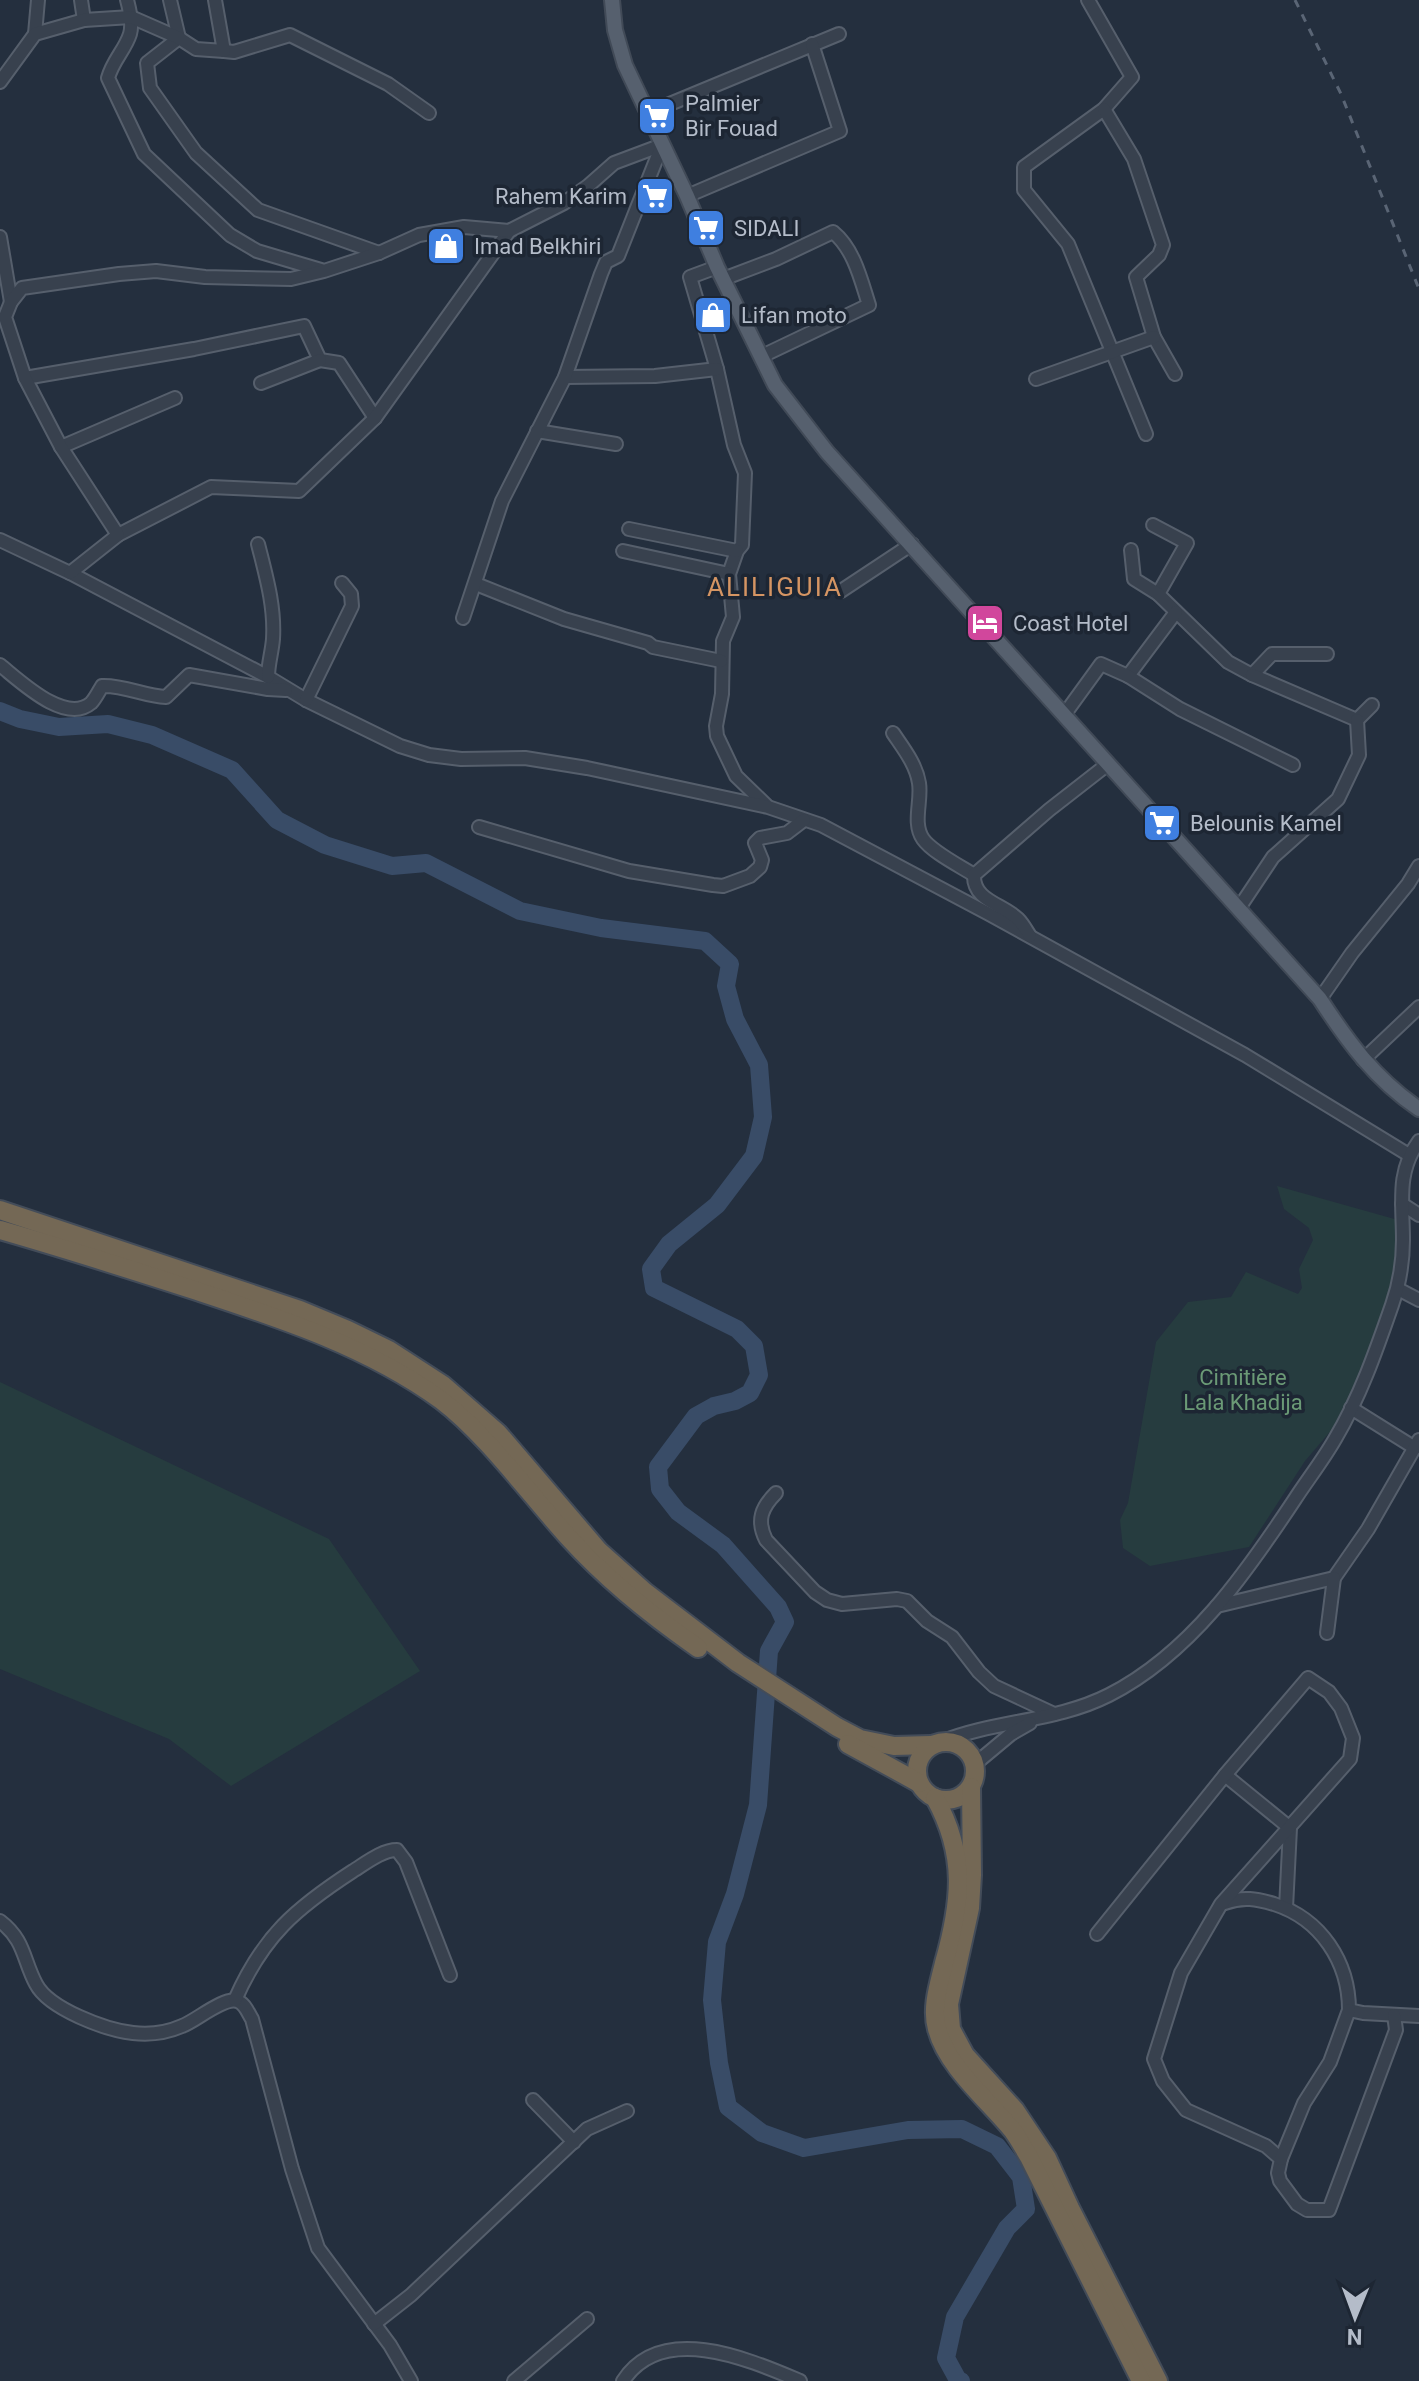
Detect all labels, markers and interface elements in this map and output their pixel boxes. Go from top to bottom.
place label: Palmier Bir Fouad [685,91,778,141]
supermarket icon: Palmier Bir Fouad [636,95,678,137]
supermarket icon: Rahem Karim [634,175,676,217]
place label: Rahem Karim [495,184,627,209]
supermarket icon: SIDALI [685,207,727,249]
place label: SIDALI [734,216,799,241]
shop icon: Imad Belkhiri [425,225,467,267]
place label: Imad Belkhiri [474,234,601,259]
shop icon: Lifan moto [692,294,734,336]
place label: Lifan moto [741,303,847,328]
district label: ALILIGUIA [707,572,843,602]
hotel icon: Coast Hotel [964,602,1006,644]
place label: Coast Hotel [1013,611,1128,636]
supermarket icon: Belounis Kamel [1141,802,1183,844]
place label: Belounis Kamel [1190,811,1342,836]
park label: Cimitière Lala Khadija [1183,1365,1303,1415]
north arrow [1315,2277,1395,2357]
text: N [1347,2324,1363,2349]

